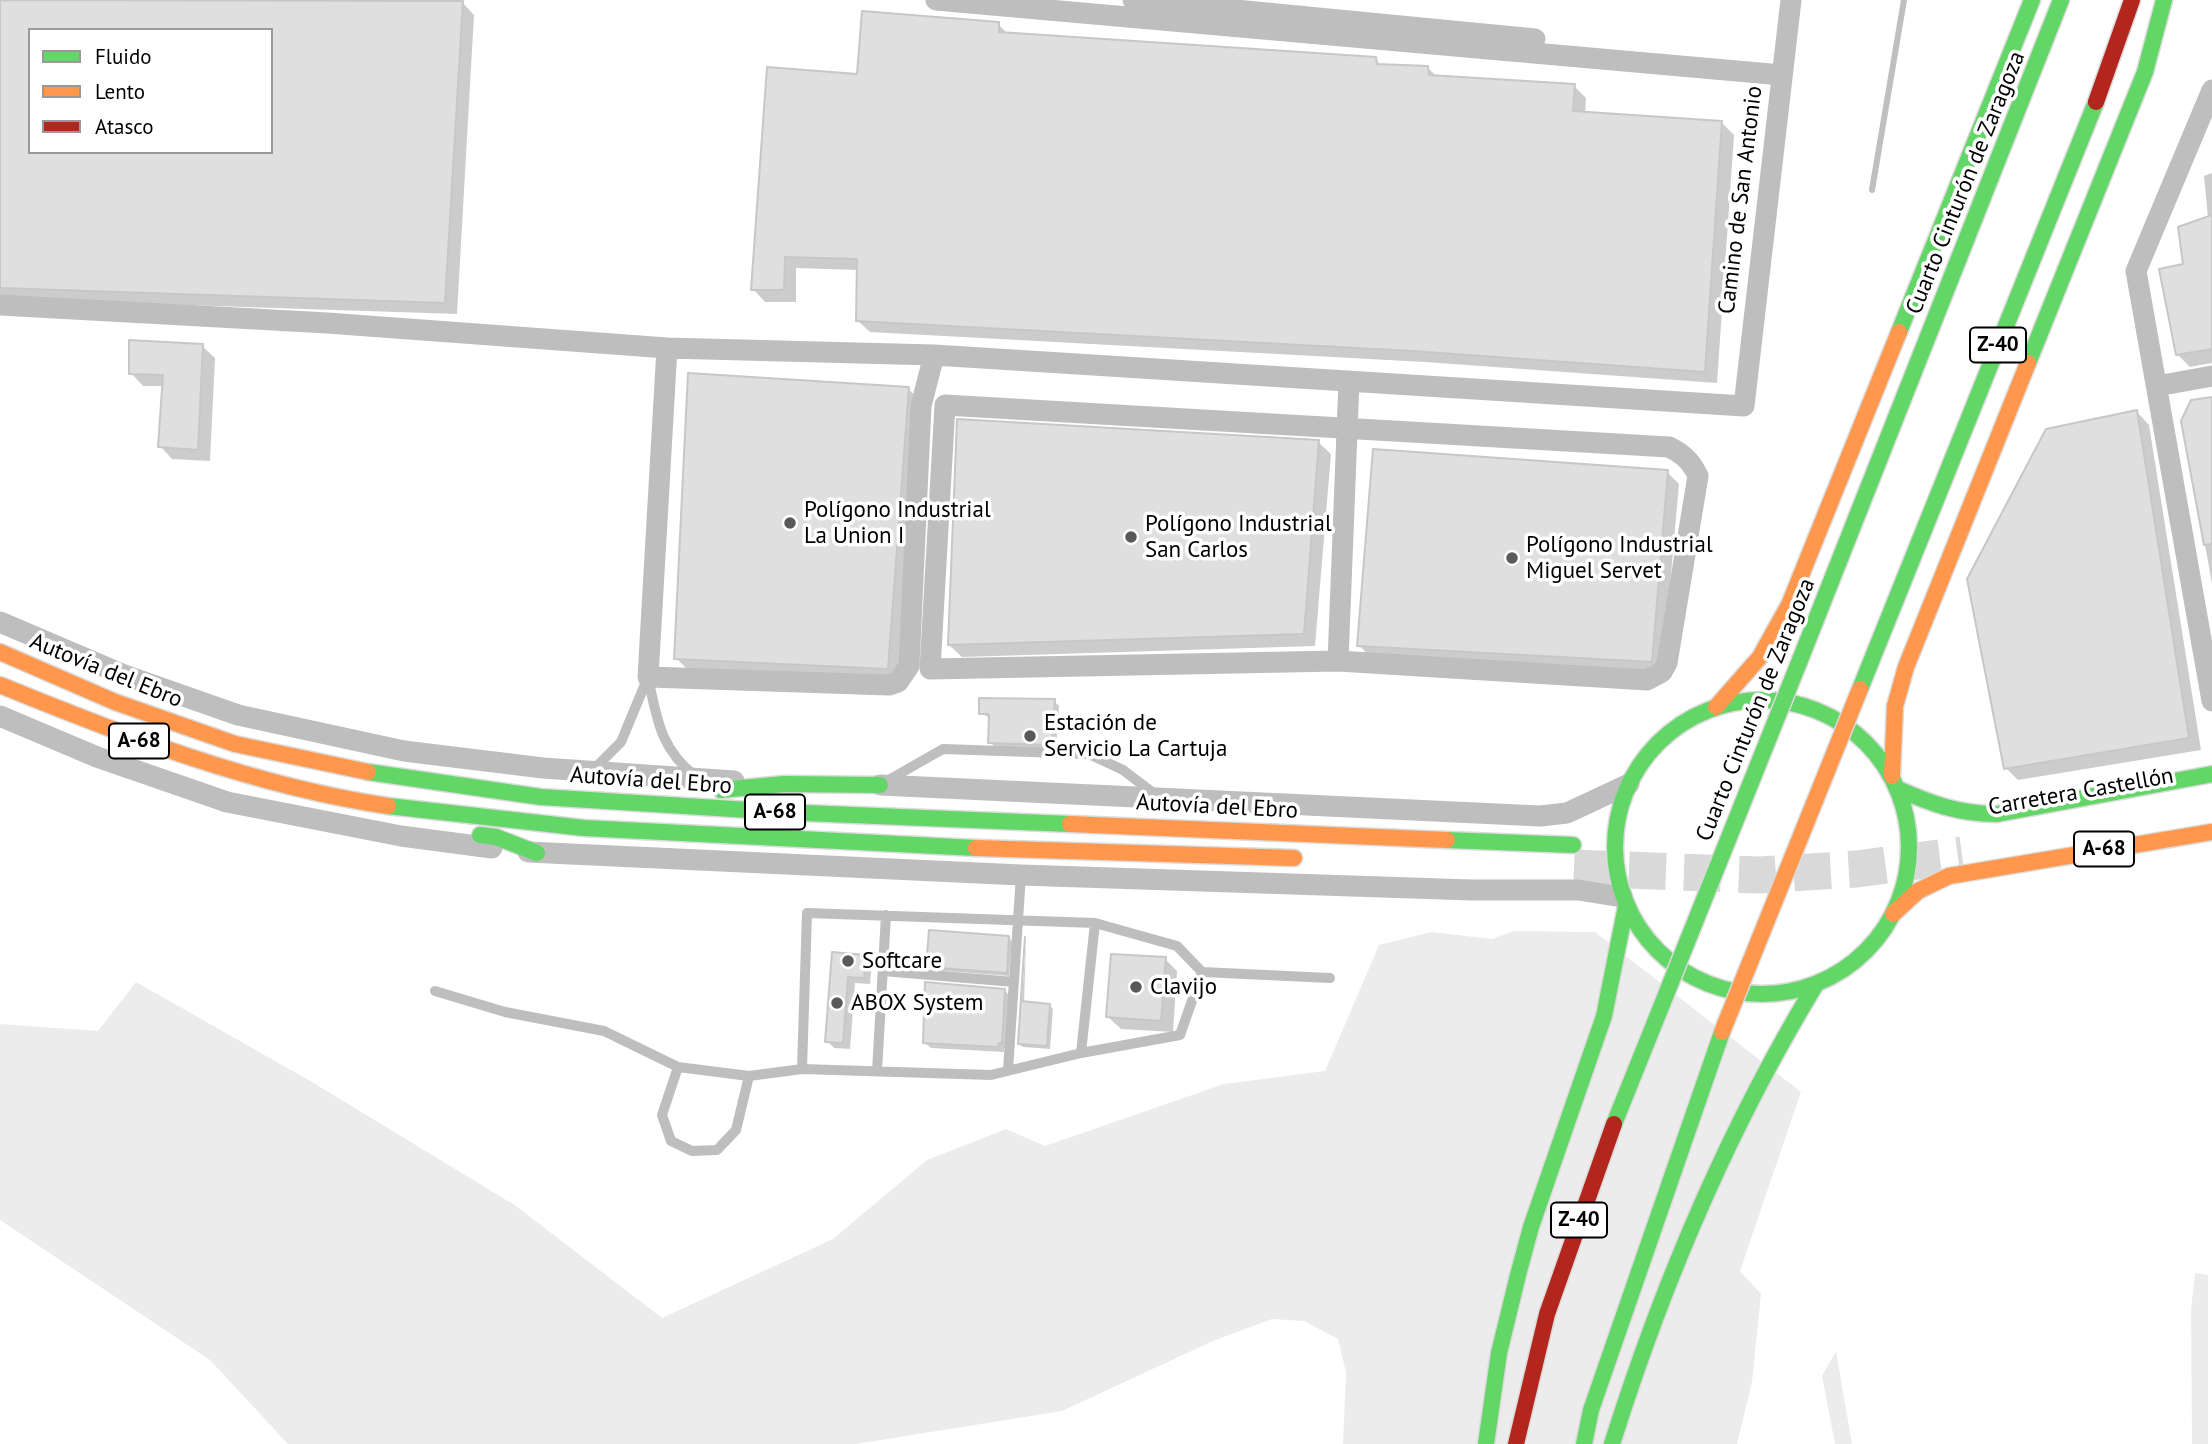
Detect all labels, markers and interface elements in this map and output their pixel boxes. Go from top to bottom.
legend [28,28,273,154]
text: Fluido [95,43,152,70]
street label: Cuarto Cinturón de Zaragoza [1901,48,2031,318]
text: Lento [95,78,145,105]
street label: Camino de San Antonio [1713,84,1769,316]
text: Atasco [95,113,154,140]
road number: Z-40 [1970,328,2026,362]
place label: Polígono Industrial La Union I [804,496,991,550]
place label: Polígono Industrial San Carlos [1145,510,1332,564]
marker: Polígono Industrial La Union I [782,515,798,531]
marker: Polígono Industrial San Carlos [1123,529,1139,545]
place label: Polígono Industrial Miguel Servet [1526,531,1713,585]
marker: Polígono Industrial Miguel Servet [1504,550,1520,566]
street label: Cuarto Cinturón de Zaragoza [1691,575,1821,845]
street label: Autovía del Ebro [26,628,186,714]
place label: Estación de Servicio La Cartuja [1044,709,1227,763]
road number: A-68 [109,724,169,758]
marker: Estación de Servicio La Cartuja [1022,728,1038,744]
street label: Autovía del Ebro [569,762,733,800]
street label: Carretera Castellón [1986,762,2176,822]
street label: Autovía del Ebro [1135,789,1299,825]
road number: A-68 [745,794,805,830]
road number: A-68 [2074,832,2134,866]
place label: Softcare [862,947,942,975]
marker: Softcare [840,953,856,969]
place label: Clavijo [1150,973,1217,1001]
marker: Clavijo [1128,979,1144,995]
place label: ABOX System [851,989,983,1017]
marker: ABOX System [829,995,845,1011]
road number: Z-40 [1551,1202,1607,1238]

